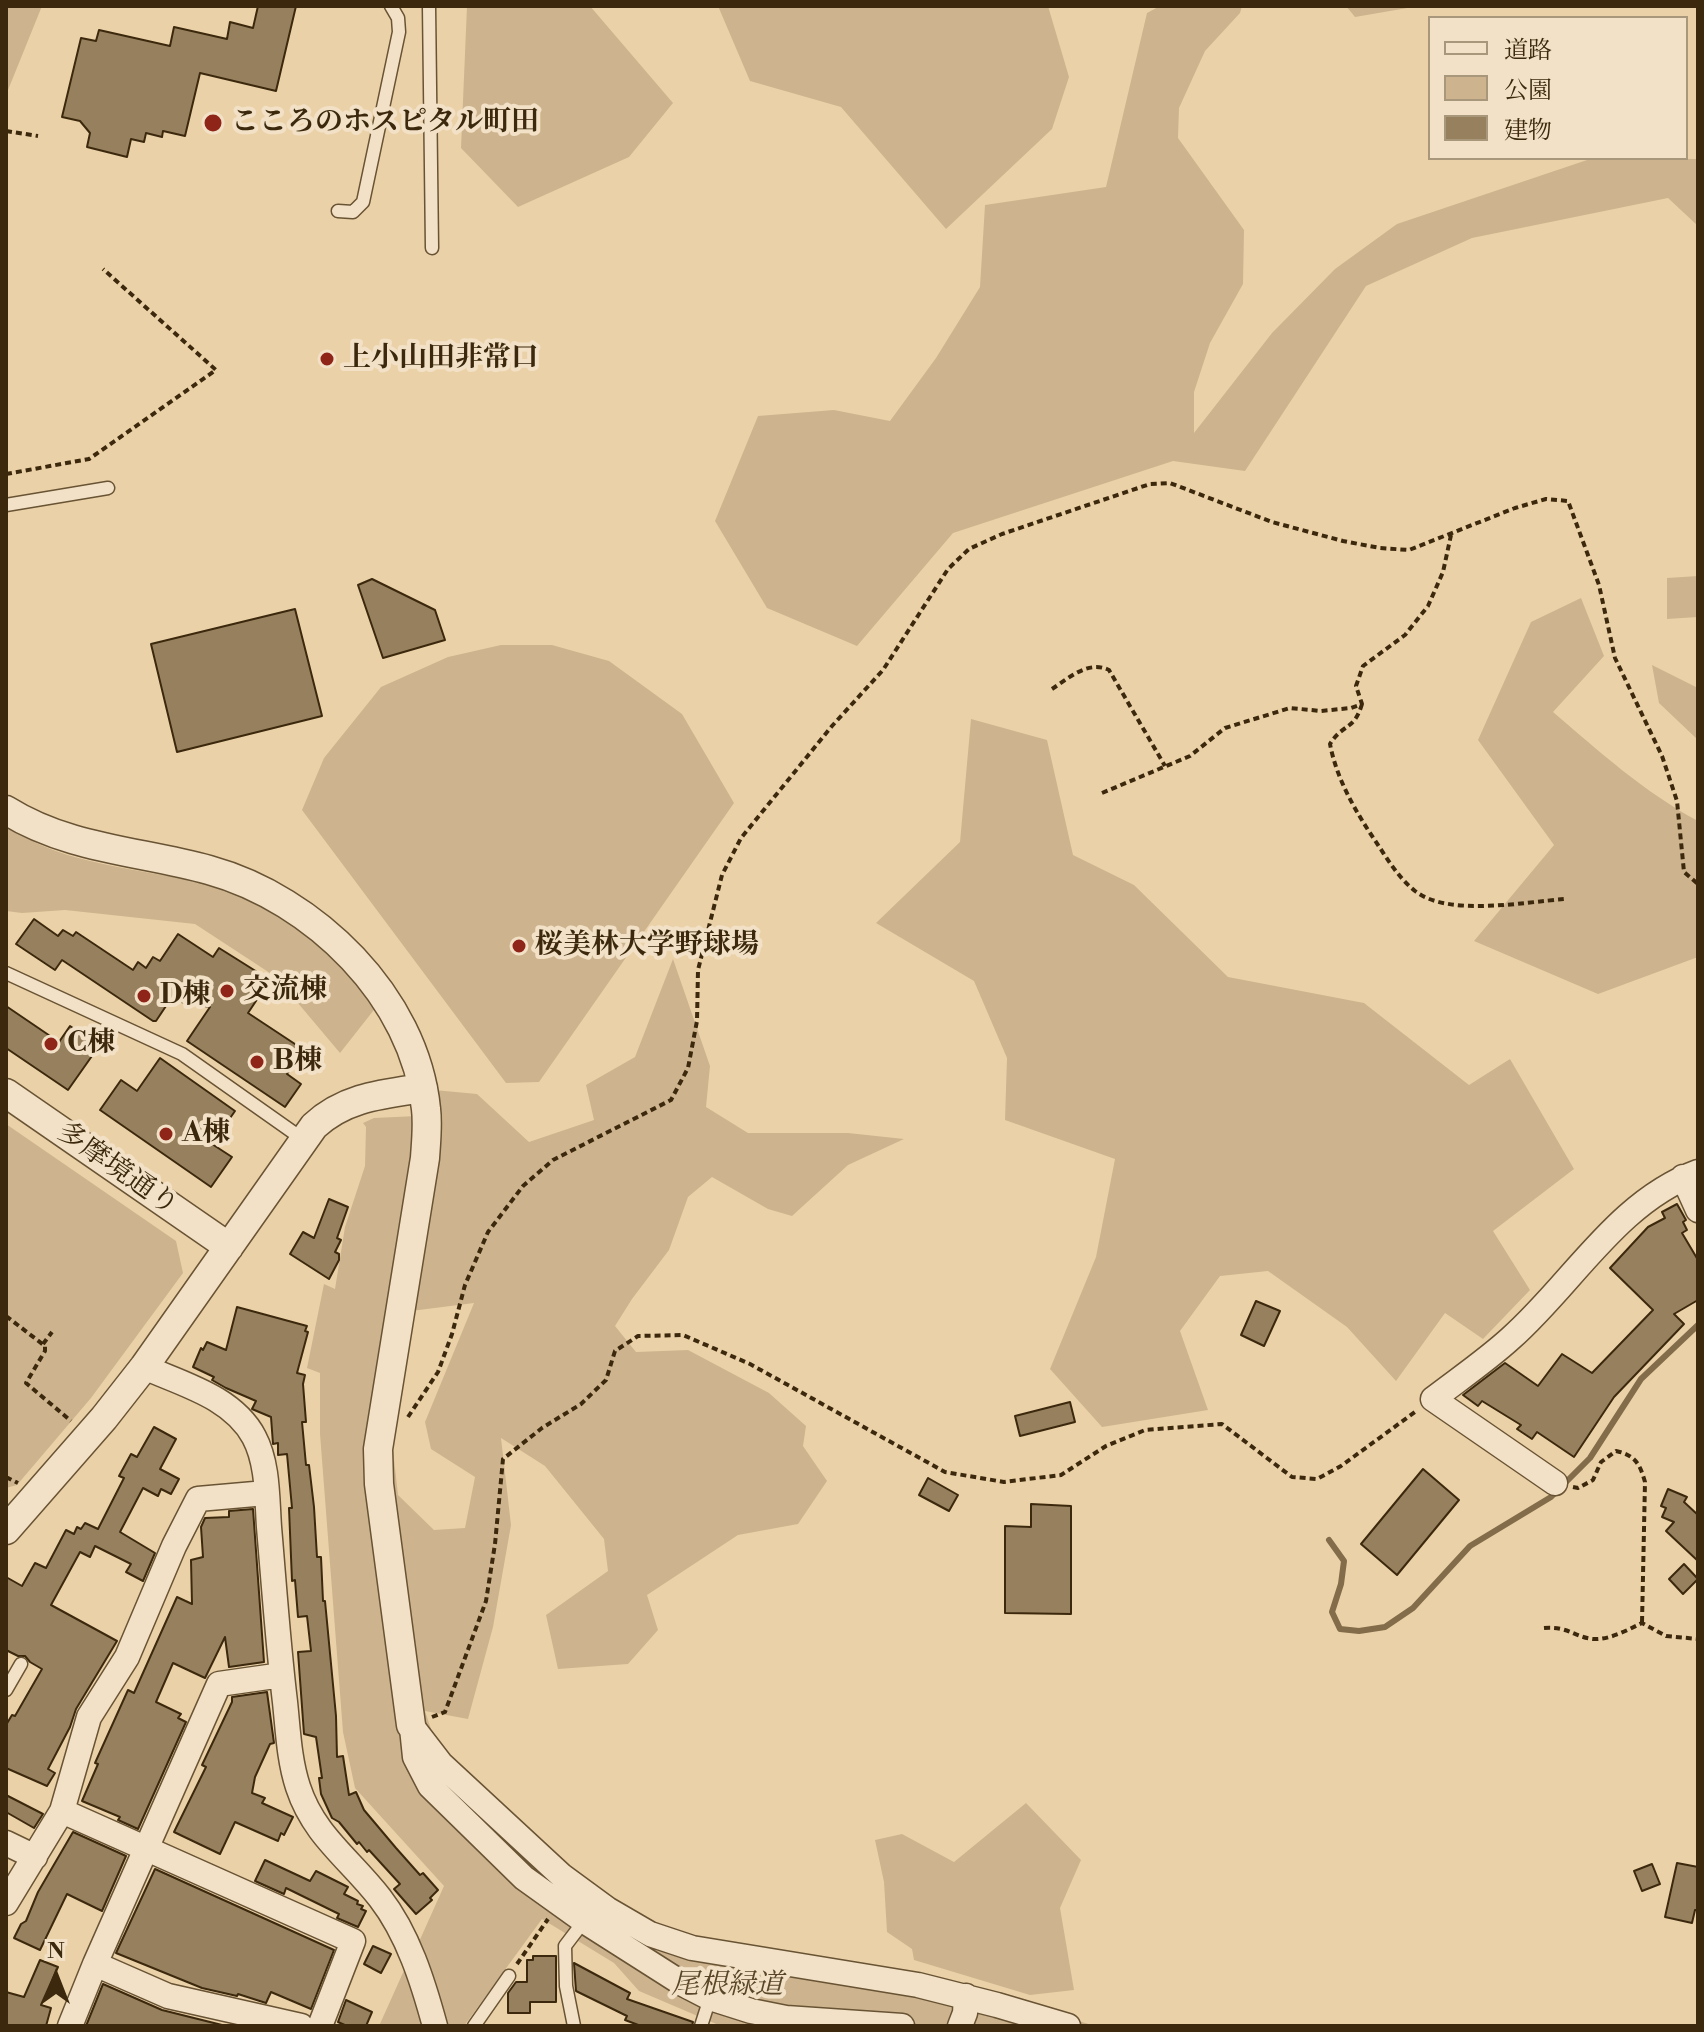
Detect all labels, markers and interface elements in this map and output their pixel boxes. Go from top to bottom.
legend [1428,16,1688,160]
text: 道路 [1504,36,1552,66]
text: 公園 [1504,76,1552,106]
place label: こころのホスピタル町田 [231,106,539,140]
marker: こころのホスピタル町田 [202,112,224,134]
text: 建物 [1504,116,1552,146]
place label: 上小山田非常口 [343,342,539,376]
marker: 上小山田非常口 [318,350,336,368]
place label: 桜美林大学野球場 [535,929,759,963]
marker: 桜美林大学野球場 [510,937,528,955]
place label: 交流棟 [243,974,327,1008]
place label: D棟 [160,979,210,1013]
marker: 交流棟 [218,982,236,1000]
marker: D棟 [135,987,153,1005]
place label: C棟 [67,1027,115,1061]
marker: C棟 [42,1035,60,1053]
place label: B棟 [273,1045,322,1079]
marker: B棟 [248,1053,266,1071]
street label: 多摩境通り [50,1116,184,1224]
place label: A棟 [182,1117,230,1151]
marker: A棟 [157,1125,175,1143]
north arrow [16,1936,96,2016]
text: N [47,1938,65,1965]
park label: 尾根緑道 [671,1969,783,2003]

